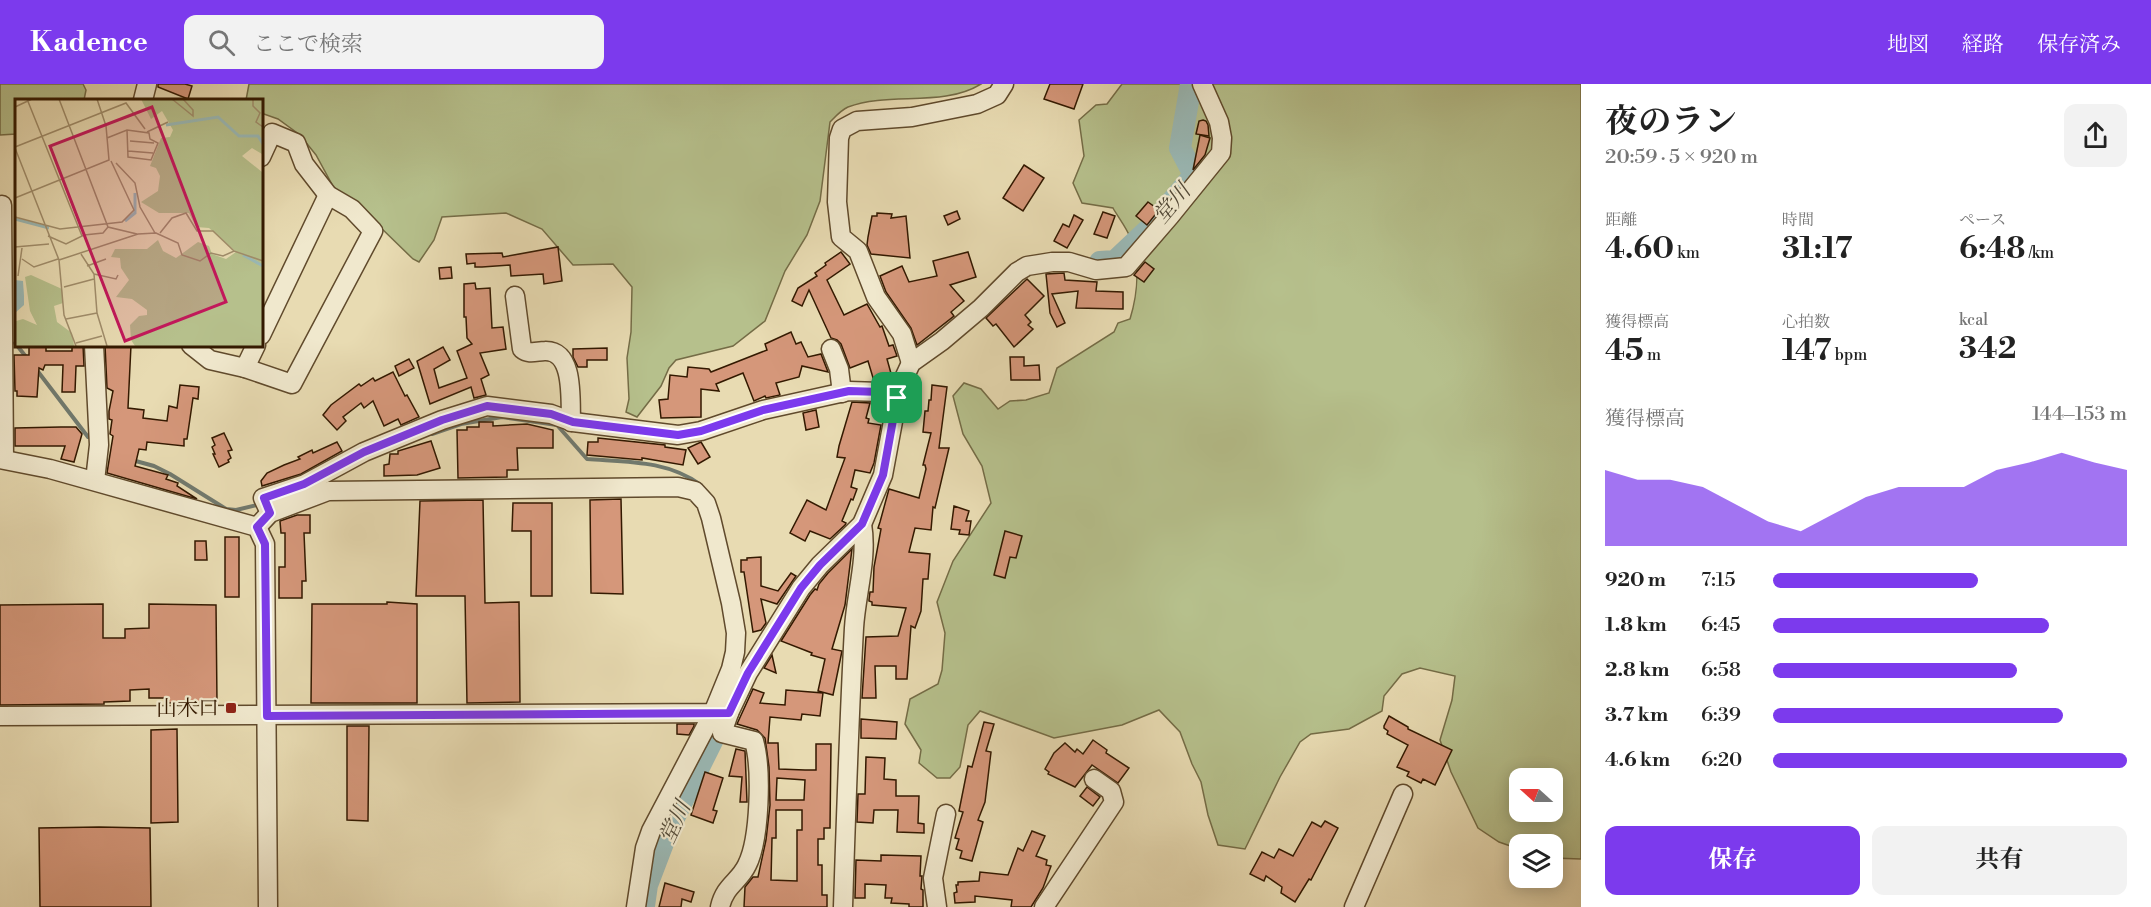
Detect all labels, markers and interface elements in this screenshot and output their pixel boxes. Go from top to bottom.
search box [184,15,604,69]
text: Kadence [30,25,148,60]
icon: search [205,26,238,59]
text: ここで検索 [253,31,363,58]
text: 地図 [1887,32,1929,58]
text: 経路 [1962,32,2004,58]
text: 保存済み [2037,32,2121,58]
inset map [15,99,262,346]
text: 夜のラン [1605,102,1737,143]
button: share [2064,104,2127,167]
text: 20:59 · 5 × 920 m [1605,145,1758,170]
water label: 堂川 [1148,177,1198,230]
text: 距離 [1605,210,1637,230]
text: 時間 [1782,210,1814,230]
text: ペース [1959,210,2006,230]
text: 4.60 [1605,230,1674,268]
text: 31:17 [1782,230,1852,268]
text: 6:48 [1959,230,2025,268]
text: km [1674,243,1700,263]
text: /km [2025,243,2054,263]
text: kcal [1959,310,1988,330]
text: 獲得標高 [1605,312,1669,332]
text: 心拍数 [1782,312,1830,332]
text: 342 [1959,330,2016,368]
text: 45 [1605,332,1644,370]
text: 147 [1782,332,1832,370]
text: m [1644,345,1661,365]
text: bpm [1832,345,1867,365]
pin [871,372,922,423]
icon: arrive [880,381,913,414]
text: 144–153 m [2032,402,2127,427]
text: 獲得標高 [1605,407,1685,432]
text: 920 m [1605,568,1666,593]
text: 7:15 [1701,568,1735,593]
text: 1.8 km [1605,613,1667,638]
text: 6:45 [1701,613,1741,638]
text: 2.8 km [1605,658,1669,683]
text: 6:58 [1701,658,1741,683]
place label: 山木口 [156,696,219,722]
marker: 山木口 [224,701,238,715]
text: 3.7 km [1605,703,1668,728]
text: 6:39 [1701,703,1741,728]
text: 4.6 km [1605,748,1670,773]
text: 6:20 [1701,748,1742,773]
north arrow [1509,768,1563,822]
map controls [1509,768,1563,888]
water label: 堂川 [654,795,698,848]
button: 保存 [1605,826,1860,895]
button: 共有 [1872,826,2127,895]
button: layers [1509,834,1563,888]

